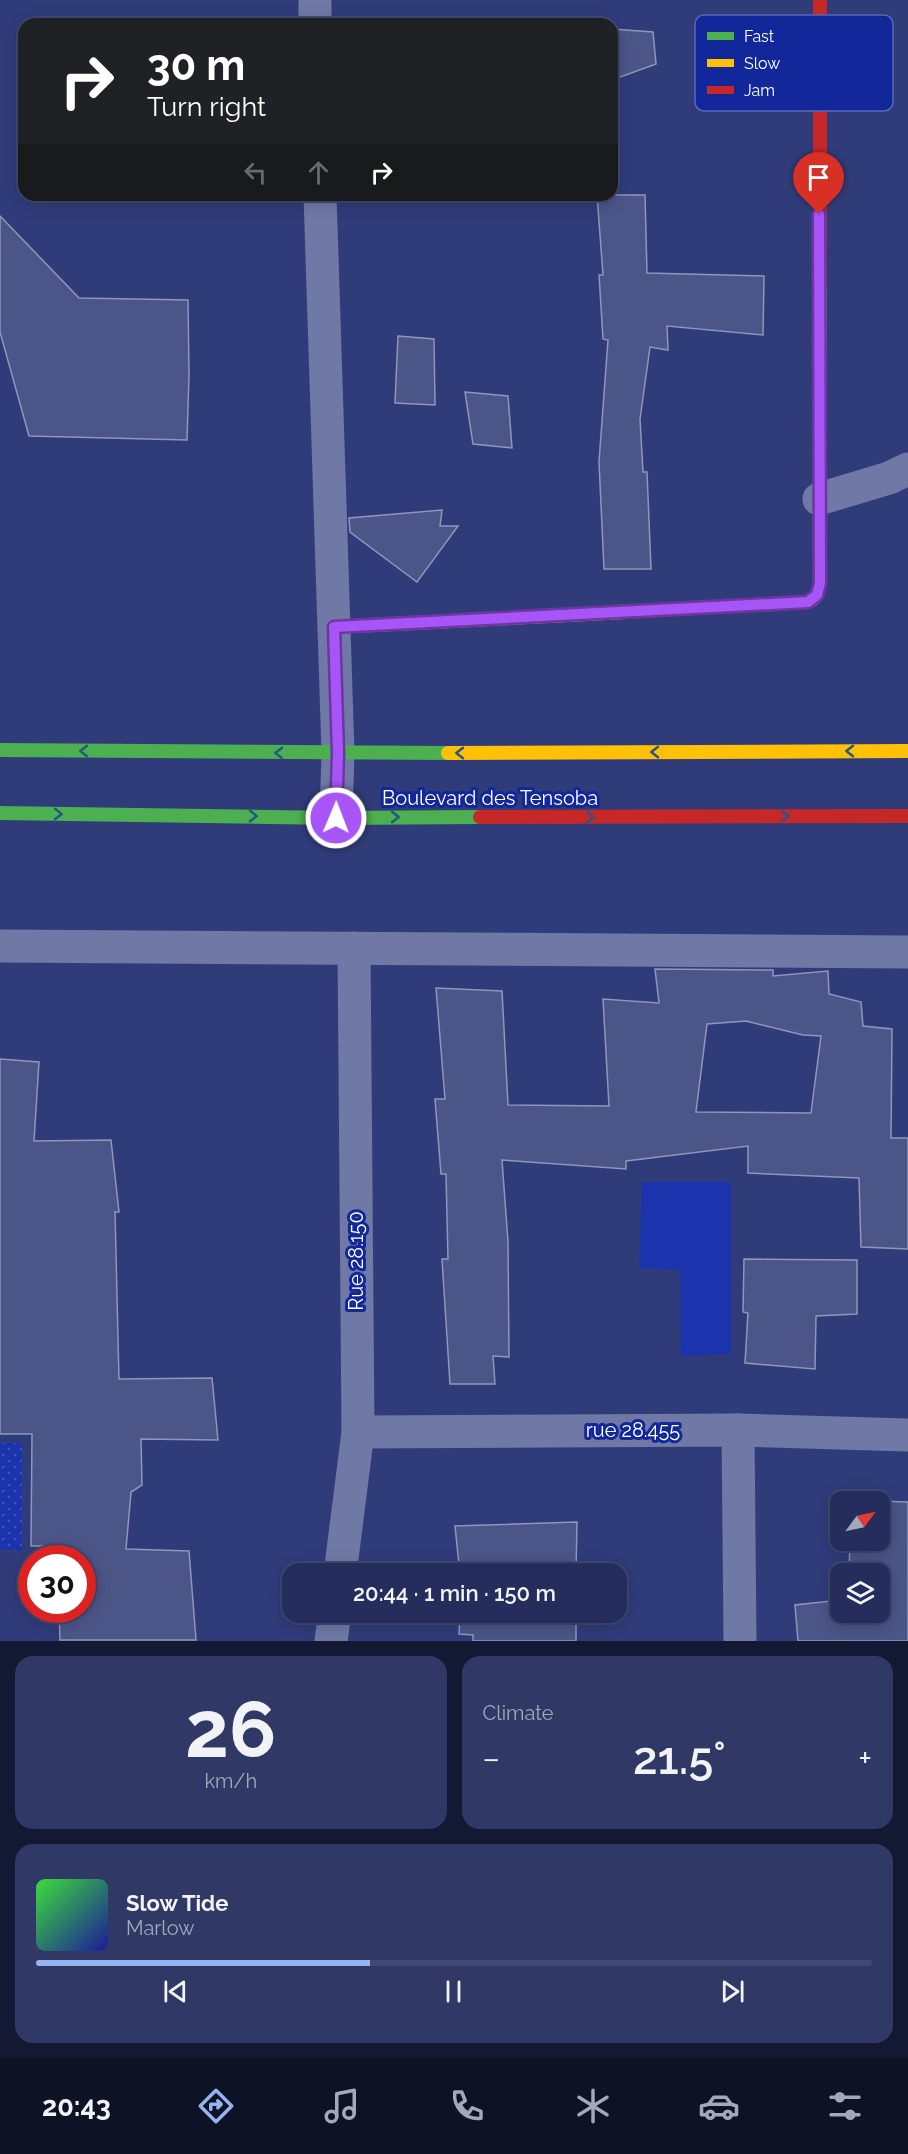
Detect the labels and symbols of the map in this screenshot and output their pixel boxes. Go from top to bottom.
legend [695,15,893,111]
text: Fast [744,27,775,46]
text: Slow [744,54,780,73]
text: Jam [744,81,775,100]
pin [793,152,844,214]
one-way arrow [80,745,89,757]
one-way arrow [845,745,854,757]
one-way arrow [650,746,659,758]
one-way arrow [275,747,284,759]
one-way arrow [455,747,464,759]
position arrow [304,786,368,850]
street label: Boulevard des Tensoba [382,786,598,810]
one-way arrow [54,808,63,820]
one-way arrow [249,810,258,823]
one-way arrow [780,810,789,822]
one-way arrow [390,811,399,824]
one-way arrow [585,811,594,823]
street label: Rue 28.150 [344,1211,368,1311]
street label: rue 28.455 [586,1418,680,1442]
north arrow [830,1491,890,1551]
speed limit sign: 30 [18,1545,96,1623]

